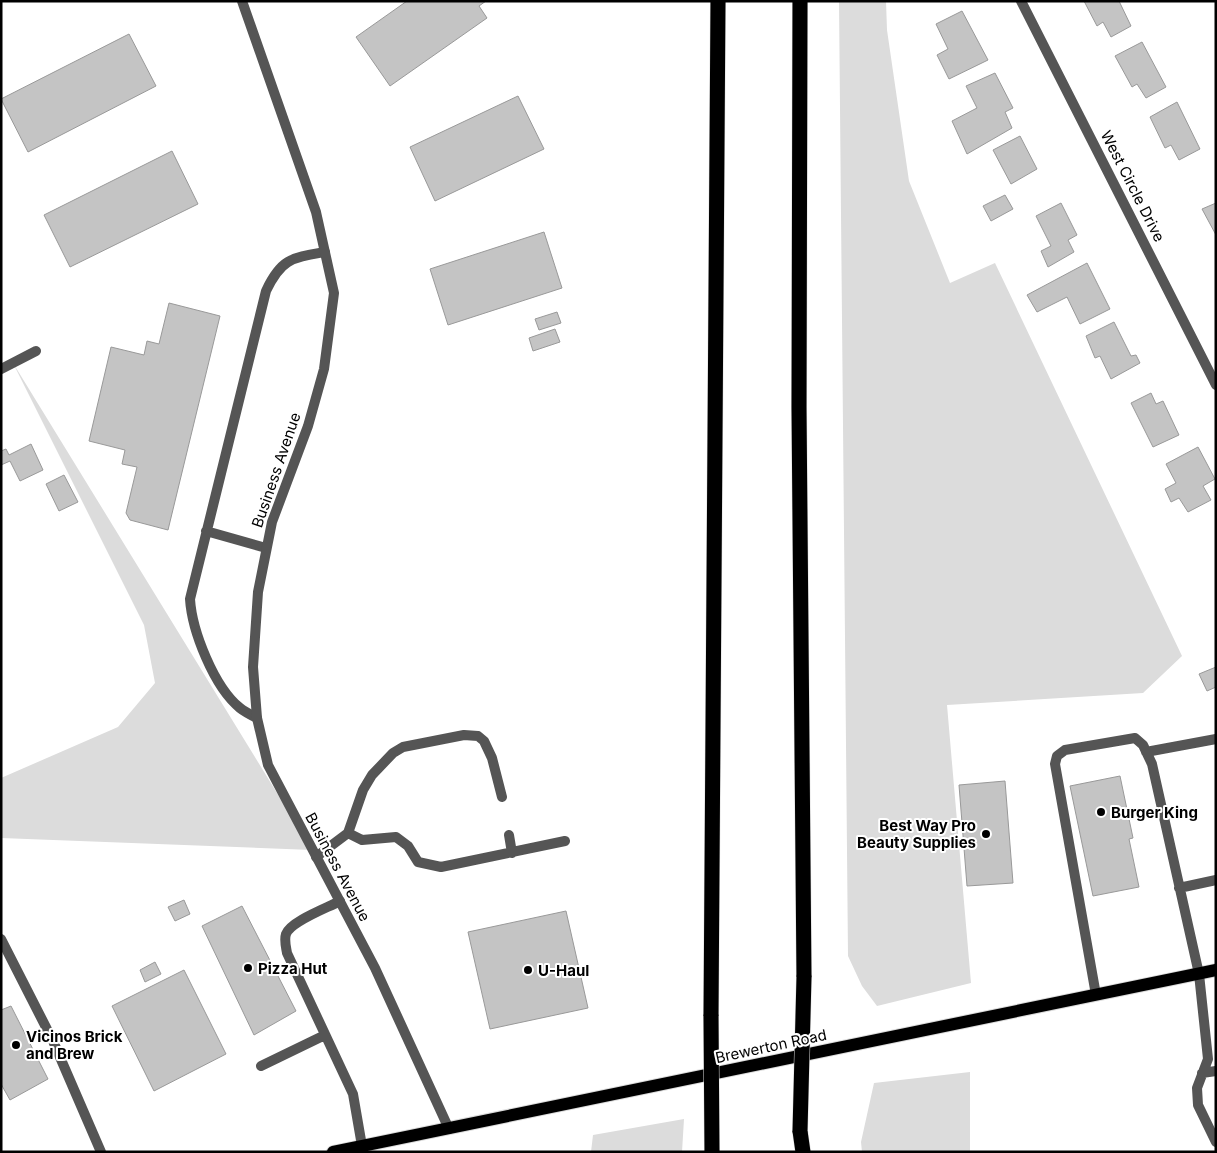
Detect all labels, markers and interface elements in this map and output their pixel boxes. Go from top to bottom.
street label: West Circle Drive [1097,127,1169,245]
street label: Business Avenue [247,410,305,530]
place label: Burger King [1111,803,1198,822]
marker: Burger King [1095,806,1107,818]
street label: Business Avenue [301,809,375,925]
place label: Best Way Pro Beauty Supplies [857,816,976,852]
marker: Best Way Pro Beauty Supplies [980,828,992,840]
place label: Pizza Hut [258,959,328,978]
place label: U-Haul [538,961,589,980]
marker: Pizza Hut [242,962,254,974]
marker: U-Haul [522,964,534,976]
street label: Brewerton Road [714,1025,828,1067]
place label: Vicinos Brick and Brew [26,1027,123,1063]
marker: Vicinos Brick and Brew [10,1039,22,1051]

